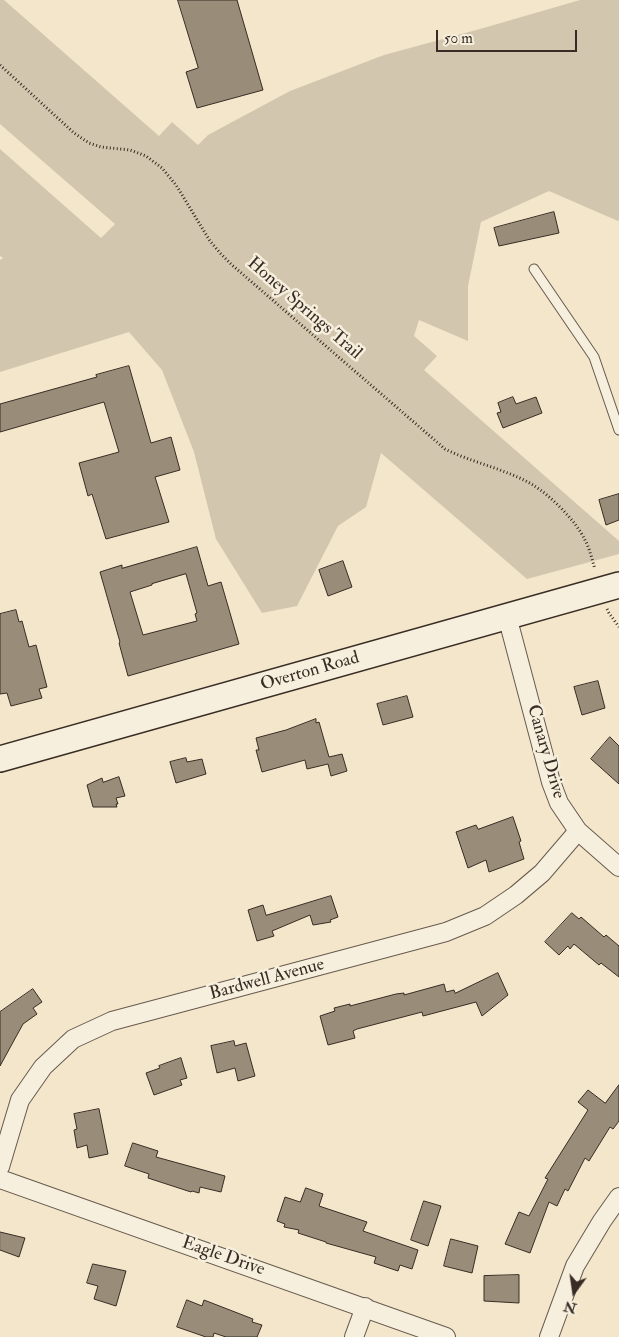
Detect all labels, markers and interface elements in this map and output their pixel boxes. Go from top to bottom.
scale bar [439,20,580,52]
text: 50 m [444,29,473,48]
street label: Honey Springs Trail [242,253,366,365]
street label: Overton Road [258,648,362,696]
street label: Canary Drive [521,702,569,802]
street label: Bardwell Avenue [207,954,327,1006]
street label: Eagle Drive [179,1233,267,1281]
north arrow [549,1267,599,1317]
text: N [562,1297,578,1317]

